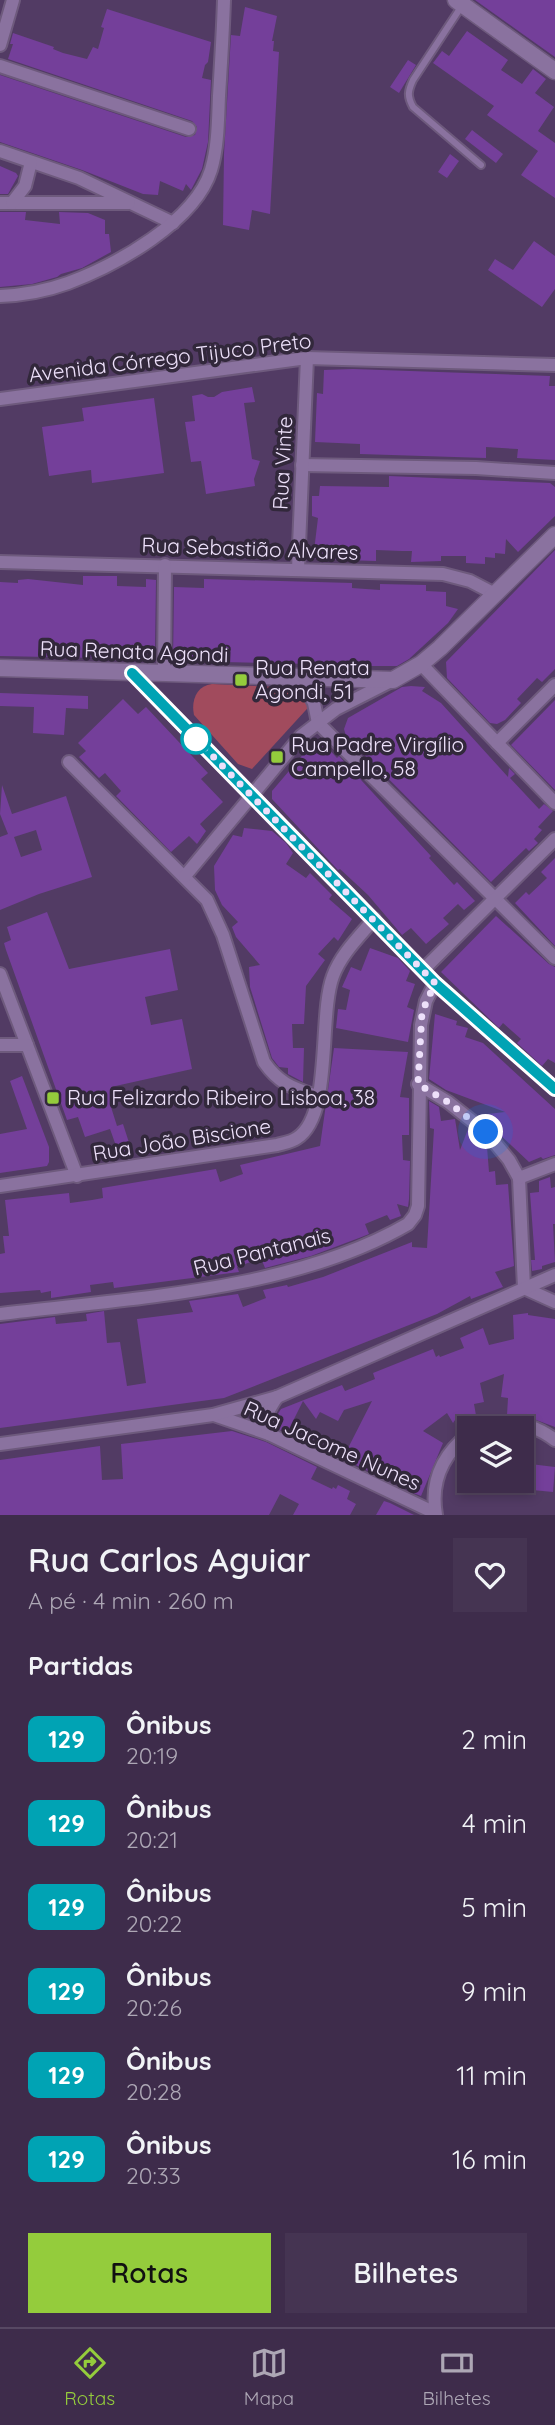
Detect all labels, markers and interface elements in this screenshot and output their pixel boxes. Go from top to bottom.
street label: Avenida Córrego Tijuco Preto [27,327,313,387]
street label: Rua Vinte [267,415,297,510]
street label: Rua Sebastião Alvares [141,531,359,565]
street label: Rua Renata Agondi [39,635,229,667]
place label: Rua Renata Agondi, 51 [255,654,370,704]
marker: Rua Renata Agondi, 51 [233,672,249,688]
unlabelled marker [181,724,211,754]
place label: Rua Padre Virgílio Campello, 58 [291,731,464,781]
marker: Rua Padre Virgílio Campello, 58 [269,749,285,765]
place label: Rua Felizardo Ribeiro Lisboa, 38 [67,1084,375,1110]
marker: Rua Felizardo Ribeiro Lisboa, 38 [45,1090,61,1106]
street label: Rua João Biscione [91,1112,273,1166]
your location [468,1114,503,1149]
street label: Rua Pantanais [190,1221,333,1281]
street label: Rua Jacome Nunes [240,1394,425,1496]
map controls [457,1416,534,1493]
button: layers [457,1416,534,1493]
button: heart [453,1538,527,1612]
text: Rua Carlos Aguiar [28,1539,311,1580]
text: A pé · 4 min · 260 m [28,1586,234,1615]
text: Partidas [28,1649,133,1682]
text: Ônibus [126,1708,212,1741]
text: 2 min [461,1723,527,1756]
text: 129 [48,1724,85,1754]
text: 20:19 [126,1741,178,1770]
text: Ônibus [126,1792,212,1825]
text: 4 min [462,1807,527,1840]
text: 129 [48,1808,85,1838]
text: 20:21 [126,1825,178,1854]
text: Ônibus [126,1876,212,1909]
text: 5 min [461,1891,527,1924]
text: 129 [48,1892,85,1922]
text: 20:22 [126,1909,182,1938]
text: Ônibus [126,1960,212,1993]
text: 9 min [461,1975,527,2008]
text: 129 [48,1976,85,2006]
text: 20:26 [126,1993,182,2022]
text: Ônibus [126,2044,212,2077]
text: 11 min [456,2059,527,2092]
text: 129 [48,2060,85,2090]
text: 20:28 [126,2077,182,2106]
text: Ônibus [126,2128,212,2161]
text: 16 min [452,2143,527,2176]
text: 129 [48,2144,85,2174]
text: 20:33 [126,2161,181,2190]
button: Rotas [28,2233,271,2313]
button: Bilhetes [285,2233,527,2313]
tab: Rotas [64,2344,115,2410]
tab: Mapa [244,2344,294,2410]
tab: Bilhetes [422,2344,491,2410]

